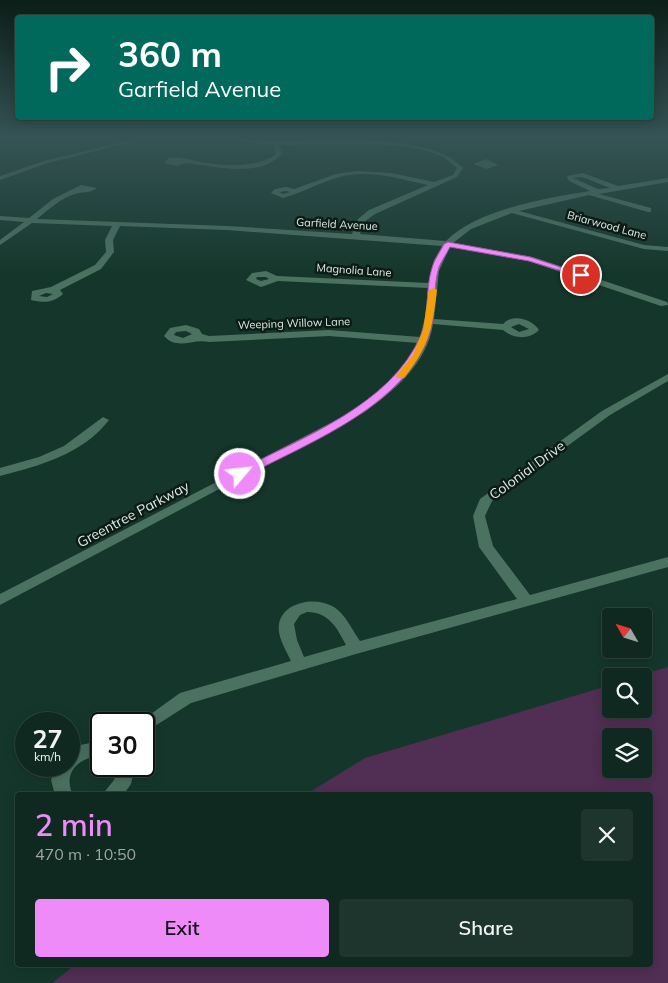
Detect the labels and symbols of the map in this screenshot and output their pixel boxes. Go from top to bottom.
street label: Briarwood Lane [566,208,648,242]
street label: Garfield Avenue [296,215,378,233]
pin [560,254,602,296]
street label: Magnolia Lane [316,260,392,280]
street label: Weeping Willow Lane [238,314,350,332]
street label: Colonial Drive [486,437,568,503]
position arrow [213,447,265,499]
street label: Greentree Parkway [74,477,193,551]
north arrow [602,608,652,658]
speed limit sign: 30 [90,712,155,777]

